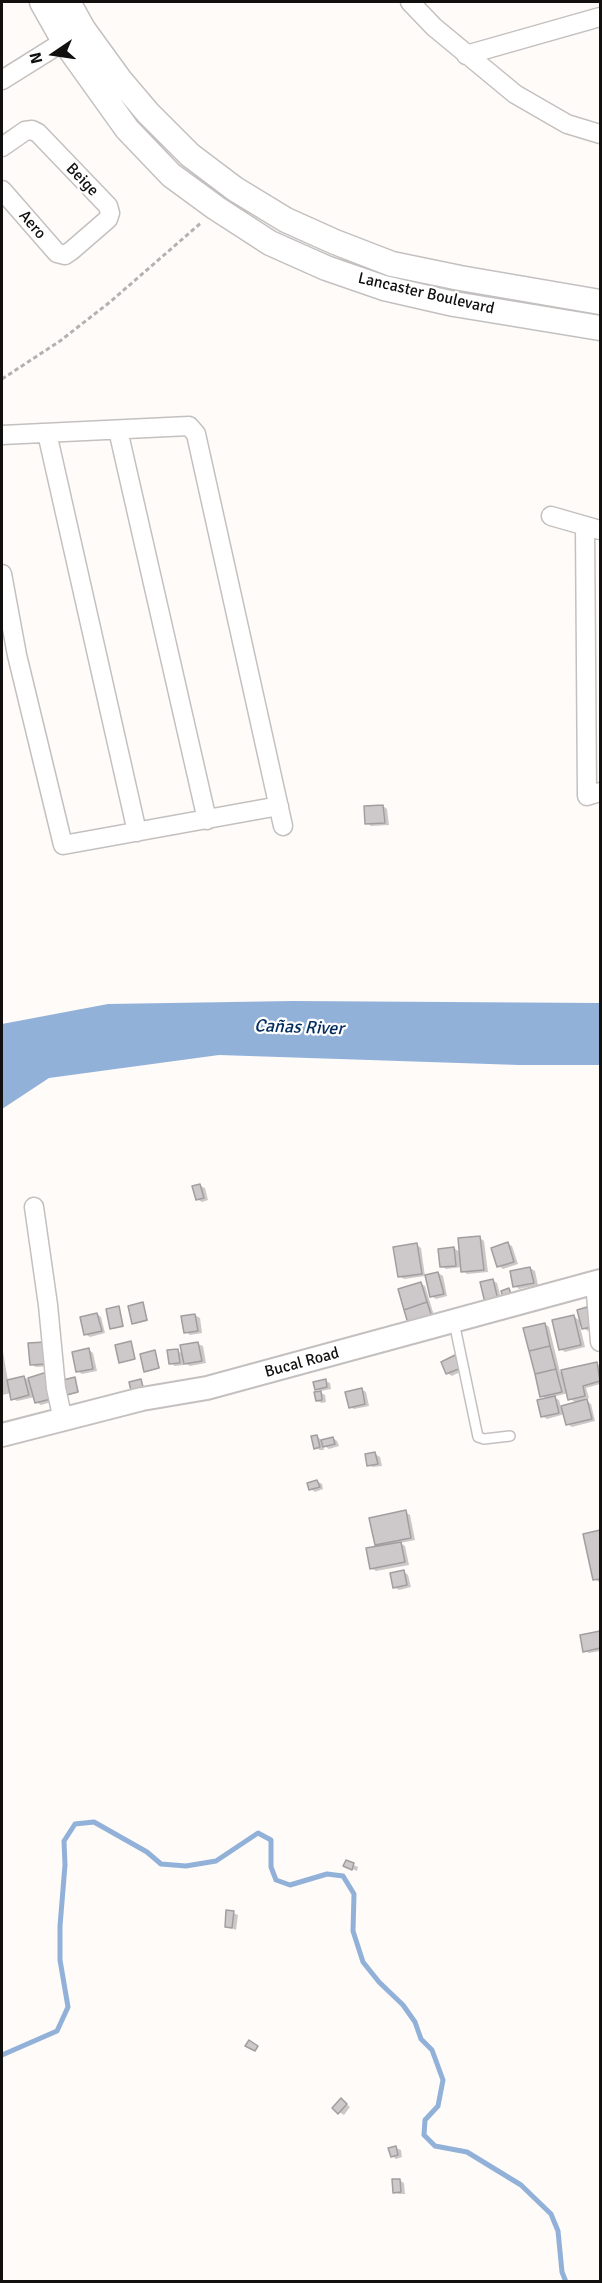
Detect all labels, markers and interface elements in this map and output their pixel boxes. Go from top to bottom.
north arrow [24,24,84,84]
text: N [25,50,47,66]
street label: Beige [62,159,102,201]
street label: Aero [14,207,50,243]
street label: Lancaster Boulevard [356,269,496,319]
water label: Cañas River [254,1016,344,1040]
street label: Bucal Road [263,1344,341,1382]

